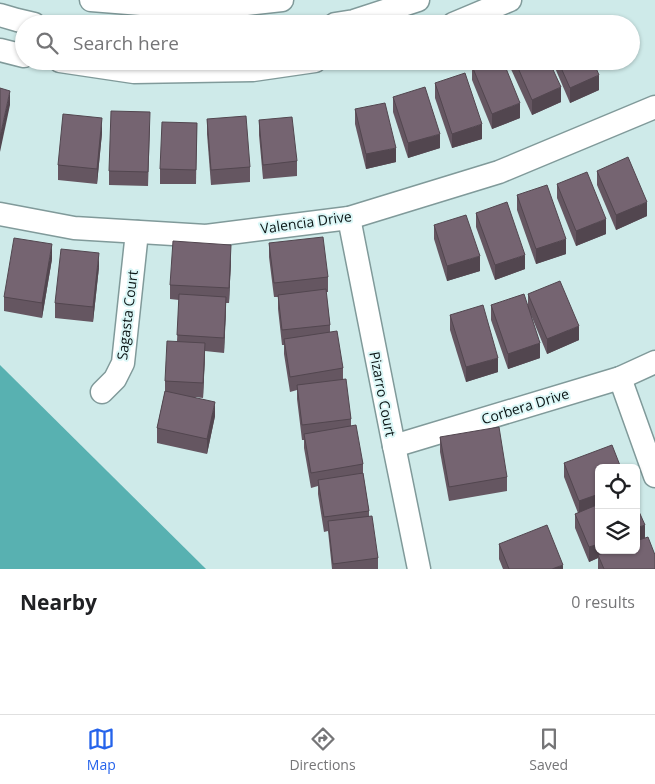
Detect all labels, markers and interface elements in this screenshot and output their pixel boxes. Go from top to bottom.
search box [15,15,640,70]
icon: search [33,29,61,57]
text: Search here [73,30,179,56]
street label: Valencia Drive [259,206,353,238]
street label: Sagasta Court [112,269,142,361]
street label: Pizarro Court [365,350,401,438]
street label: Corbera Drive [479,384,571,428]
map controls [595,464,640,554]
button: locate [595,464,640,509]
button: layers [595,509,640,554]
text: Nearby [20,588,97,616]
text: 0 results [571,591,635,613]
tab: Map [87,725,116,774]
tab: Directions [289,725,356,774]
tab: Saved [529,725,568,774]

